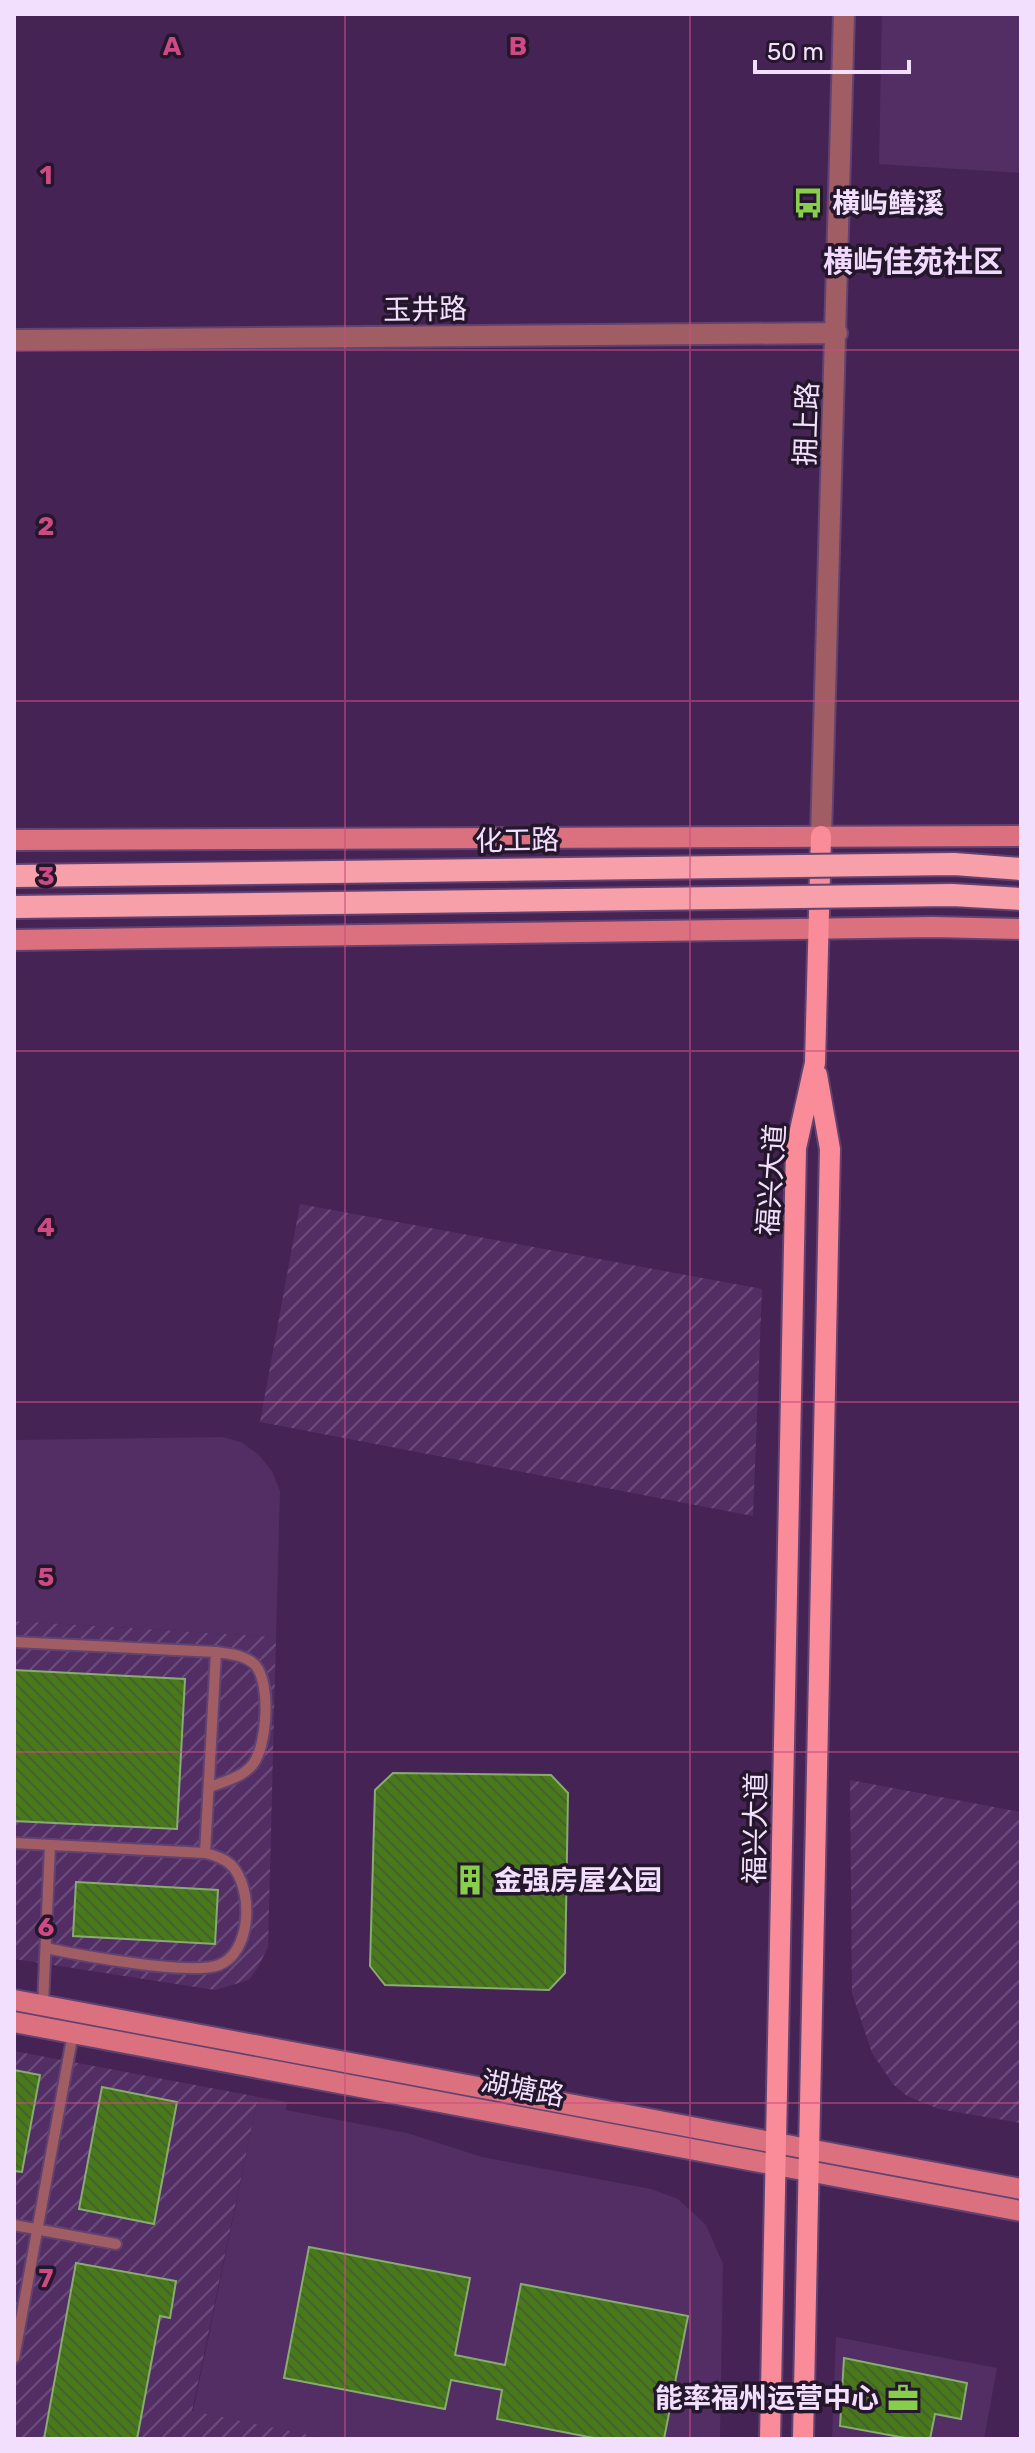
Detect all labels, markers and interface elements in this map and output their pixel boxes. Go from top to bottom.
scale bar [755,24,909,74]
text: A [163,31,182,62]
text: B [509,31,527,62]
text: 50 m [767,38,824,66]
text: 1 [40,160,52,191]
bus stop icon: 横屿鳝溪 [791,186,825,220]
place label: 横屿鳝溪 [832,187,944,220]
district label: 横屿佳苑社区 [823,244,1003,280]
street label: 玉井路 [383,292,467,327]
street label: 拥上路 [789,381,824,467]
text: 2 [38,511,54,542]
street label: 化工路 [475,823,559,858]
text: 3 [37,861,55,892]
street label: 福兴大道 [751,1123,792,1237]
text: 4 [37,1212,55,1243]
text: 5 [38,1562,54,1593]
street label: 福兴大道 [738,1772,773,1884]
building icon: 金强房屋公园 [453,1863,487,1897]
place label: 金强房屋公园 [494,1864,662,1897]
text: 6 [38,1912,55,1943]
street label: 湖塘路 [479,2064,567,2113]
text: 7 [39,2263,54,2294]
office icon: 能率福州运营中心 [886,2381,920,2415]
place label: 能率福州运营中心 [655,2382,879,2415]

